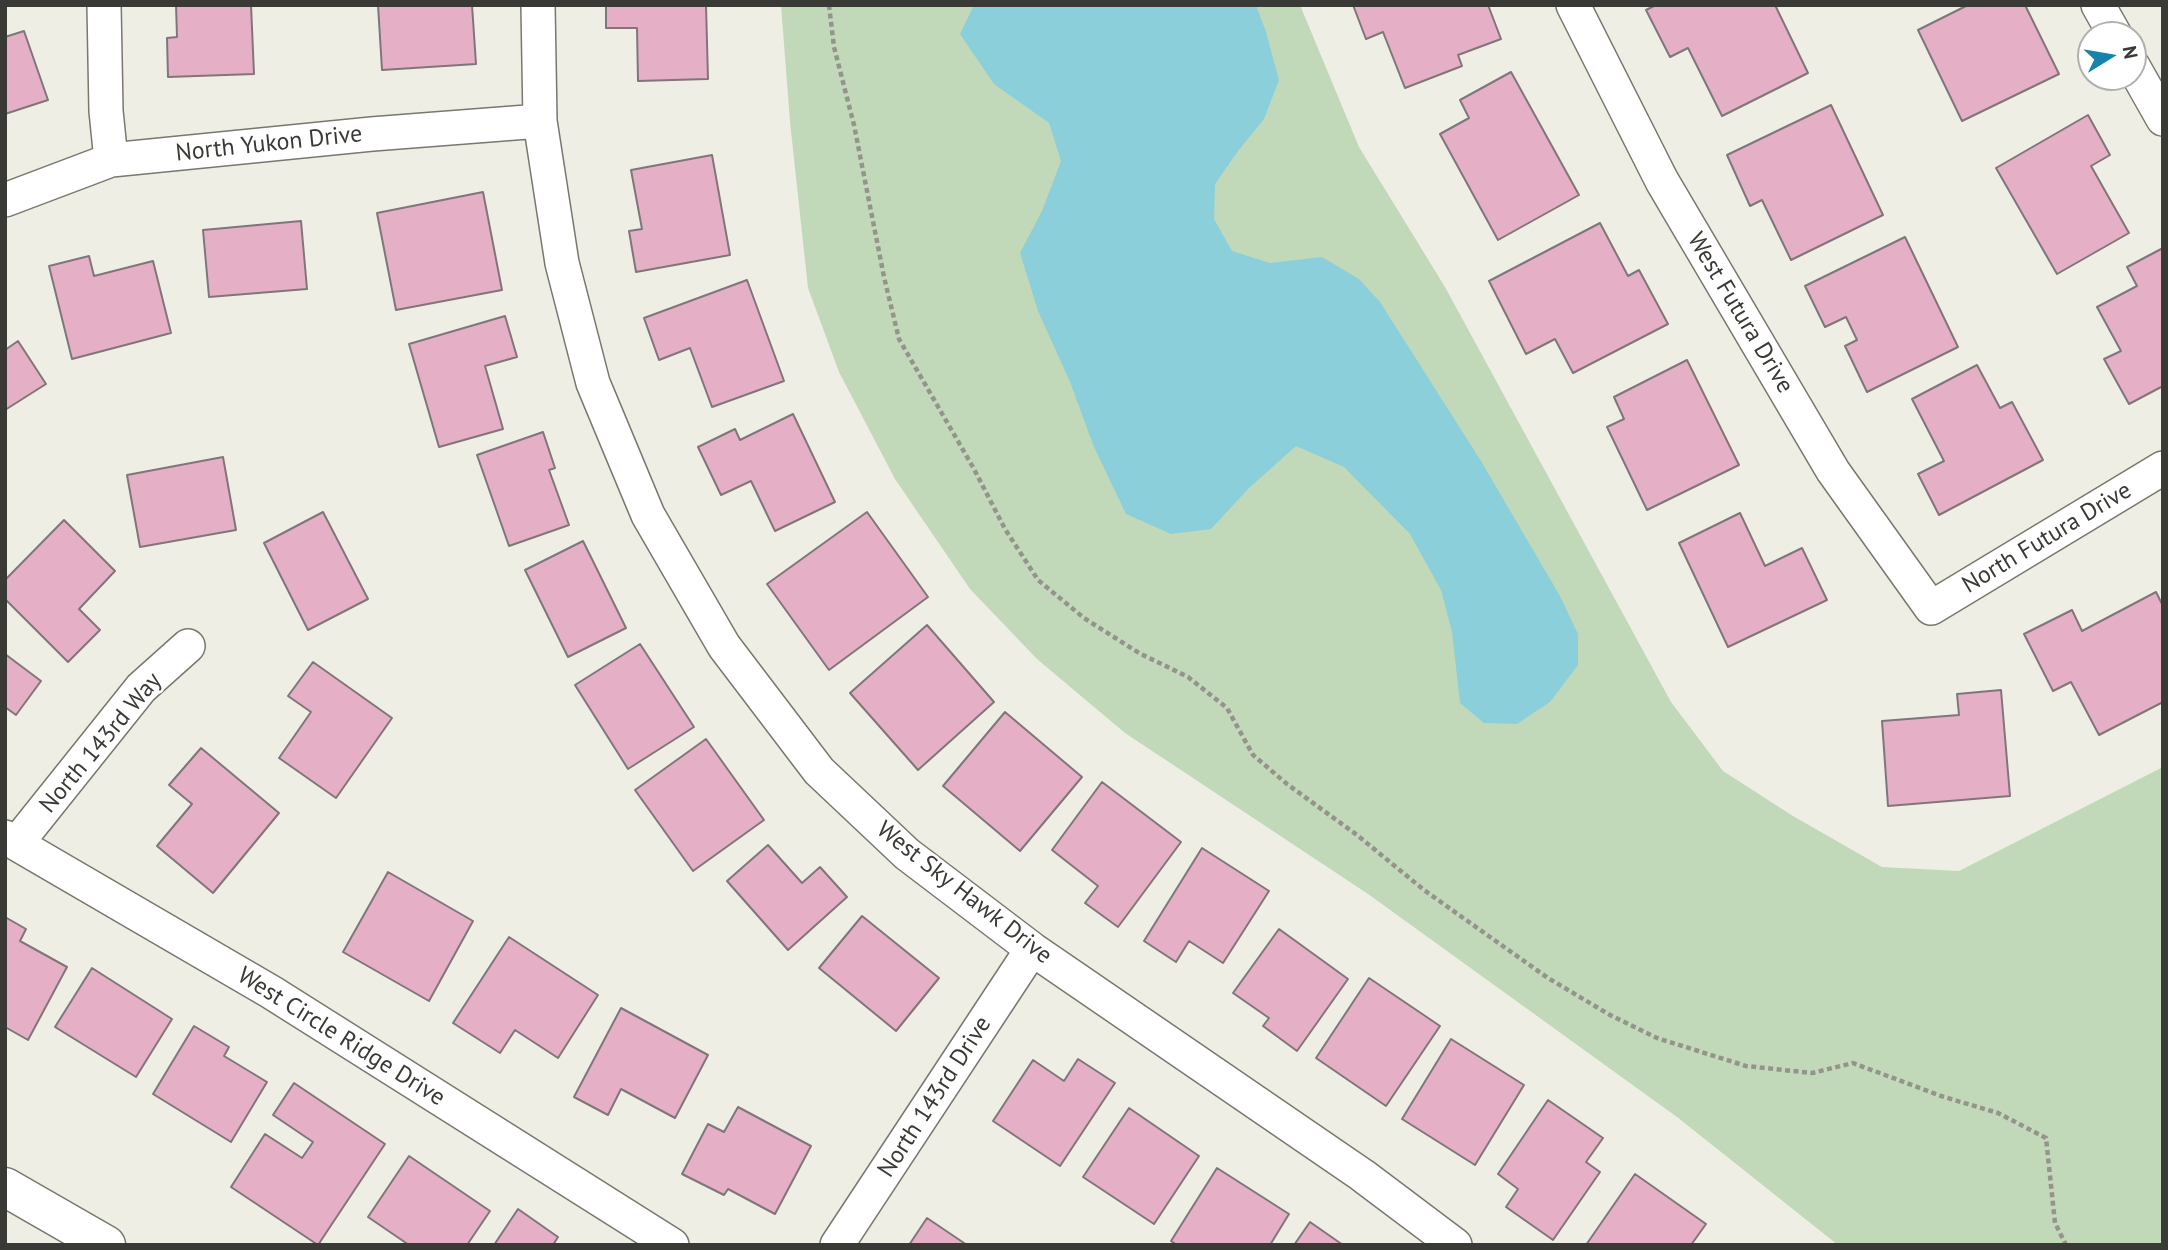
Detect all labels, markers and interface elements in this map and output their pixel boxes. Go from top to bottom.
north arrow [2077,21,2147,91]
text: N [2118,44,2144,61]
street label: North Yukon Drive [174,120,364,168]
street label: West Futura Drive [1681,227,1799,399]
street label: North Futura Drive [1957,476,2137,600]
street label: North 143rd Way [34,667,168,819]
street label: West Sky Hawk Drive [871,816,1057,970]
street label: West Circle Ridge Drive [232,961,450,1113]
street label: North 143rd Drive [872,1011,998,1183]

